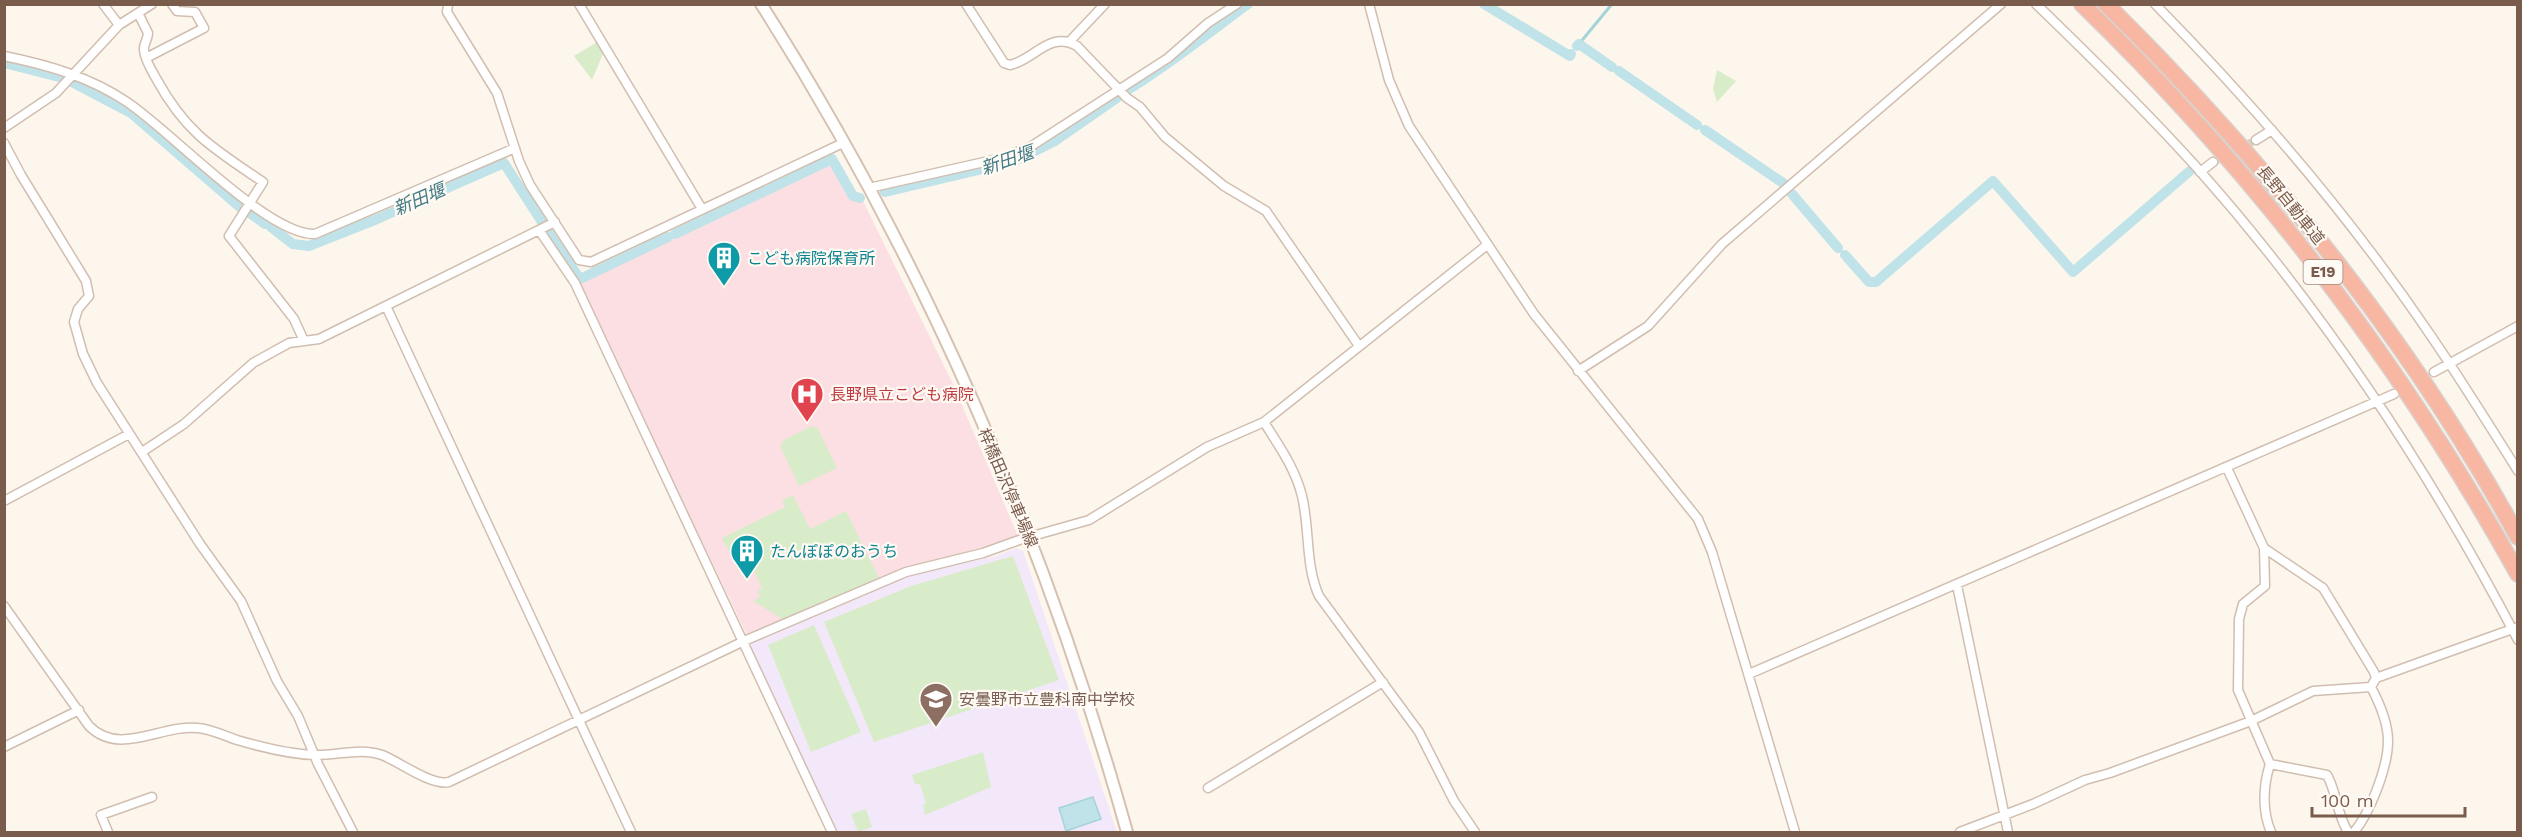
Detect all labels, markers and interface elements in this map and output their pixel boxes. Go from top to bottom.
water label: 新田堰 [978,140,1039,179]
street label: 長野自動車道 [2253,162,2329,248]
water label: 新田堰 [390,178,451,219]
building icon: こども病院保育所 [706,240,742,287]
place label: こども病院保育所 [747,249,875,268]
road number: E19 [2304,260,2342,284]
hospital icon: 長野県立こども病院 [789,376,825,423]
place label: 長野県立こども病院 [830,385,974,404]
street label: 梓橋田沢停車場線 [974,425,1042,551]
building icon: たんぽぽのおうち [729,533,765,580]
place label: たんぽぽのおうち [770,542,898,561]
school or university icon: 安曇野市立豊科南中学校 [918,681,954,728]
place label: 安曇野市立豊科南中学校 [959,690,1135,709]
scale bar [2312,780,2465,818]
text: 100 m [2321,790,2374,811]

